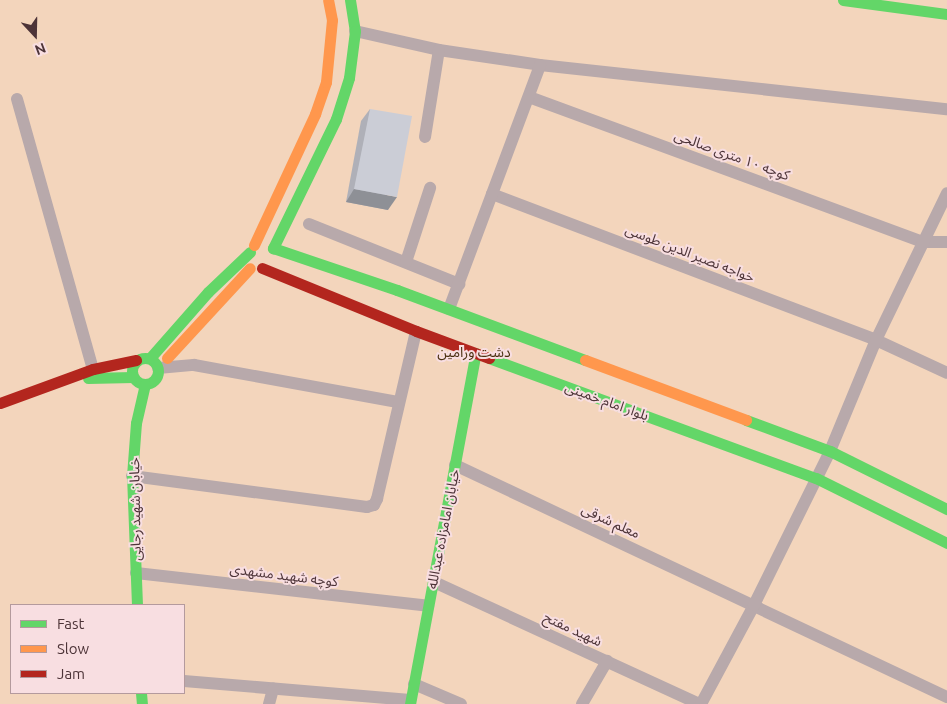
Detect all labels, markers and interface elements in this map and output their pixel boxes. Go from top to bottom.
north arrow [10,10,60,60]
text: N [33,40,48,58]
street label: کوچه ۱۰ متری صالحی [672,126,792,184]
street label: خواجه نصیر الدین طوسی [623,221,757,285]
park label: دشت ورامین [437,344,511,360]
street label: بلوار امام خمینی [563,378,651,424]
street label: خیابان شهید رجایی [126,457,144,561]
street label: خیابان امامزاده عبدالله [423,468,463,590]
street label: معلم شرقی [579,500,643,542]
street label: کوچه شهید مشهدی [229,560,339,590]
legend [10,604,185,694]
street label: شهید مفتح [541,608,605,650]
text: Fast [57,615,84,632]
text: Slow [57,640,89,657]
text: Jam [57,665,85,682]

